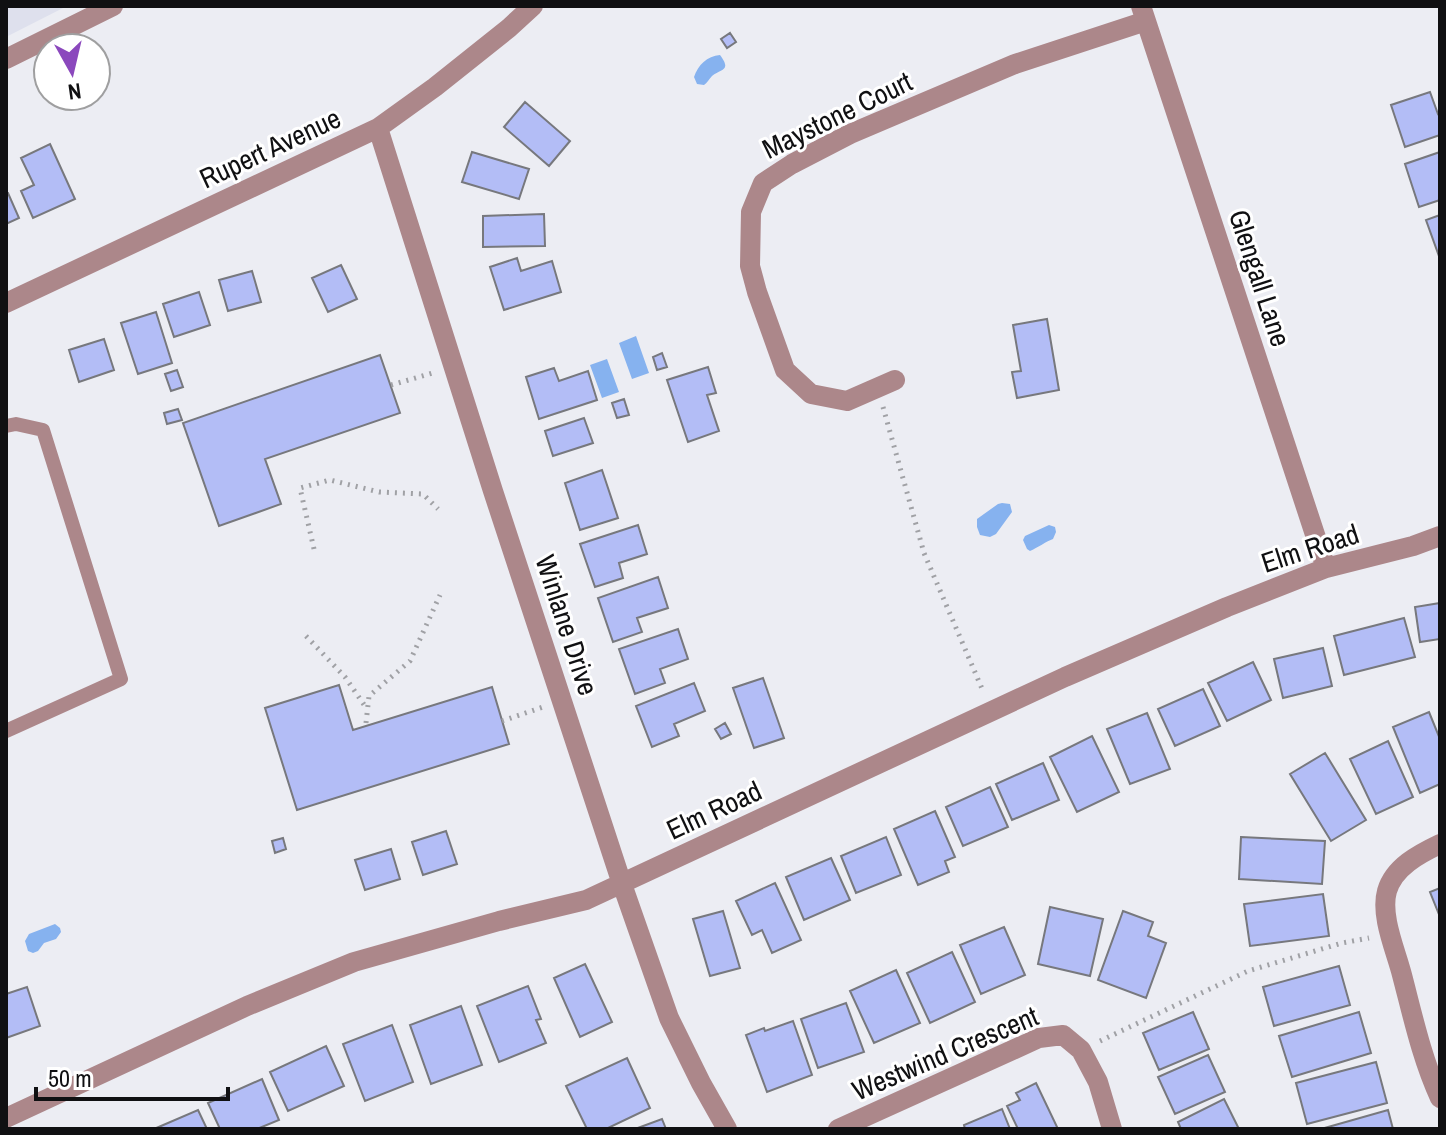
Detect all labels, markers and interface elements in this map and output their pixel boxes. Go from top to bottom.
north arrow [32,32,112,112]
street label: Maystone Court [756,62,918,168]
text: N [66,76,83,108]
street label: Rupert Avenue [193,99,347,197]
street label: Glengall Lane [1220,205,1300,351]
street label: Elm Road [1256,514,1364,582]
street label: Winlane Drive [526,550,608,700]
street label: Elm Road [660,771,768,849]
street label: Westwind Crescent [846,997,1044,1109]
scale bar [36,1051,228,1101]
text: 50 m [48,1062,92,1094]

